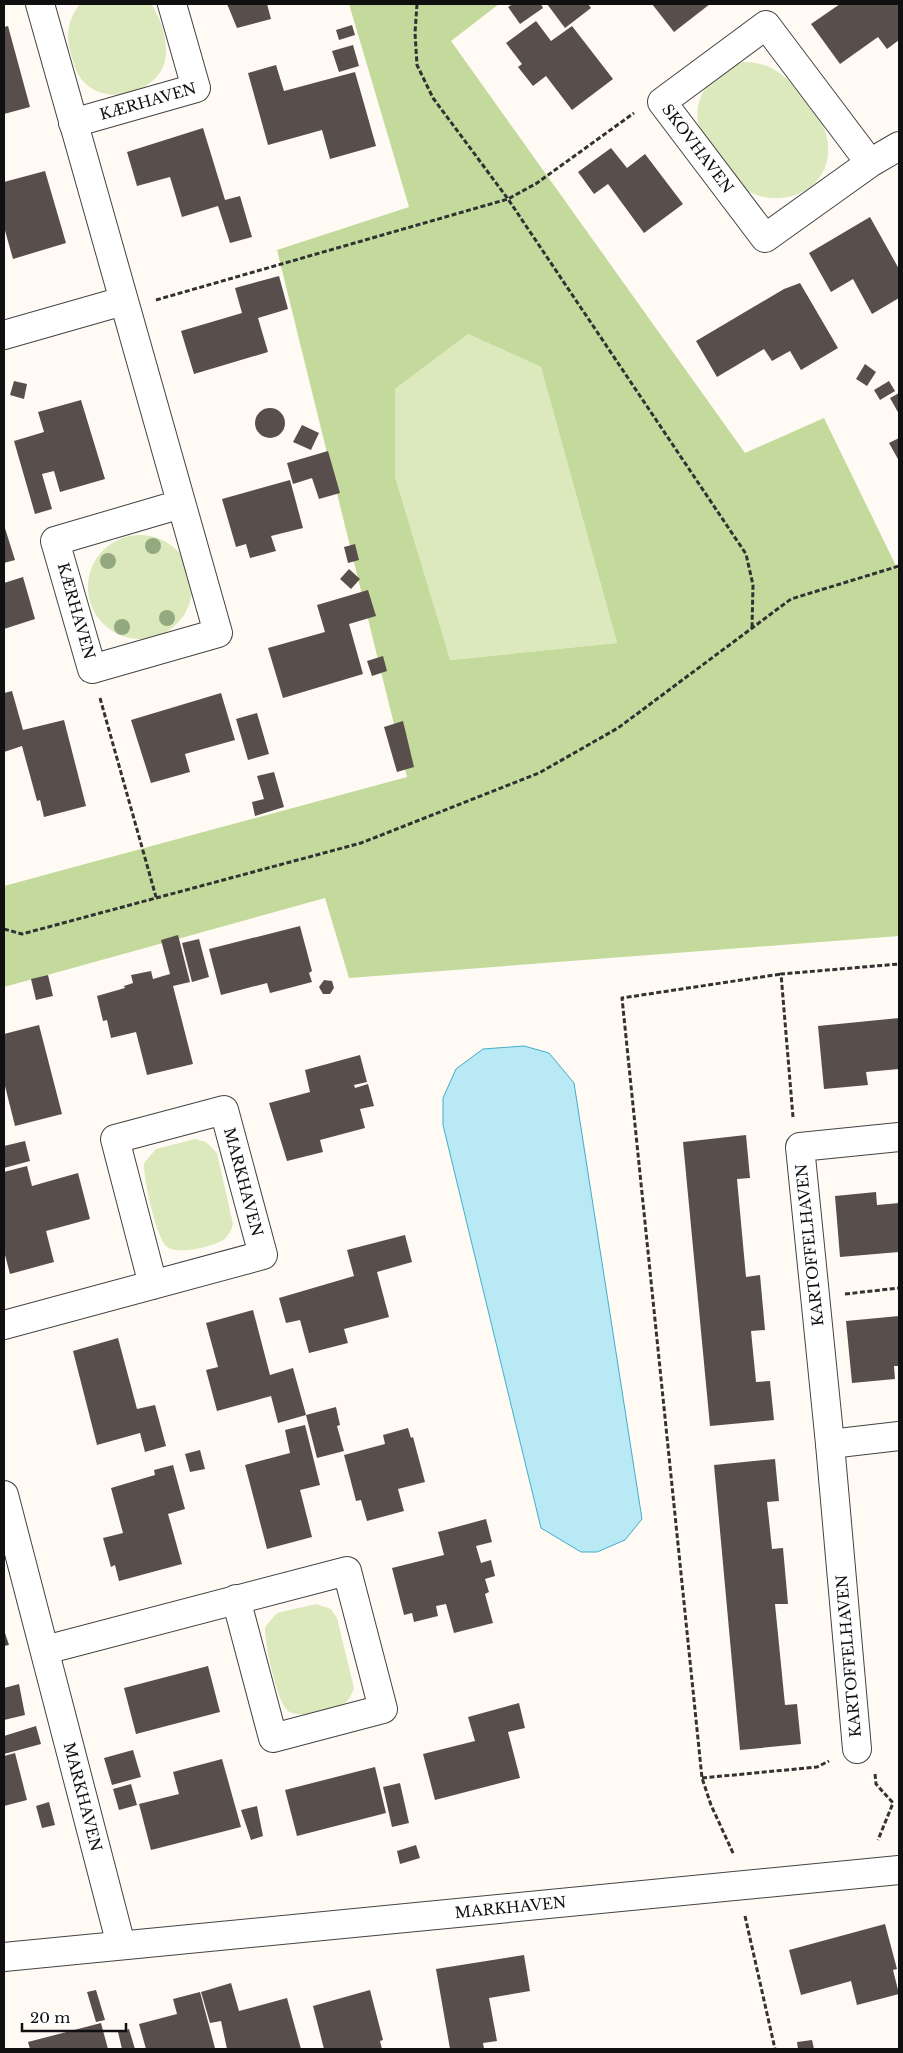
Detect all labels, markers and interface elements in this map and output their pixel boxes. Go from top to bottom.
street label: KÆRHAVEN [97,78,198,124]
street label: SKOVHAVEN [658,100,738,197]
street label: KÆRHAVEN [54,560,99,661]
street label: MARKHAVEN [220,1125,267,1238]
street label: KARTOFFELHAVEN [792,1163,827,1327]
street label: KARTOFFELHAVEN [832,1574,865,1738]
street label: MARKHAVEN [60,1740,106,1853]
street label: MARKHAVEN [454,1892,567,1922]
scale bar [22,2000,126,2032]
text: 20 m [30,2008,70,2027]

